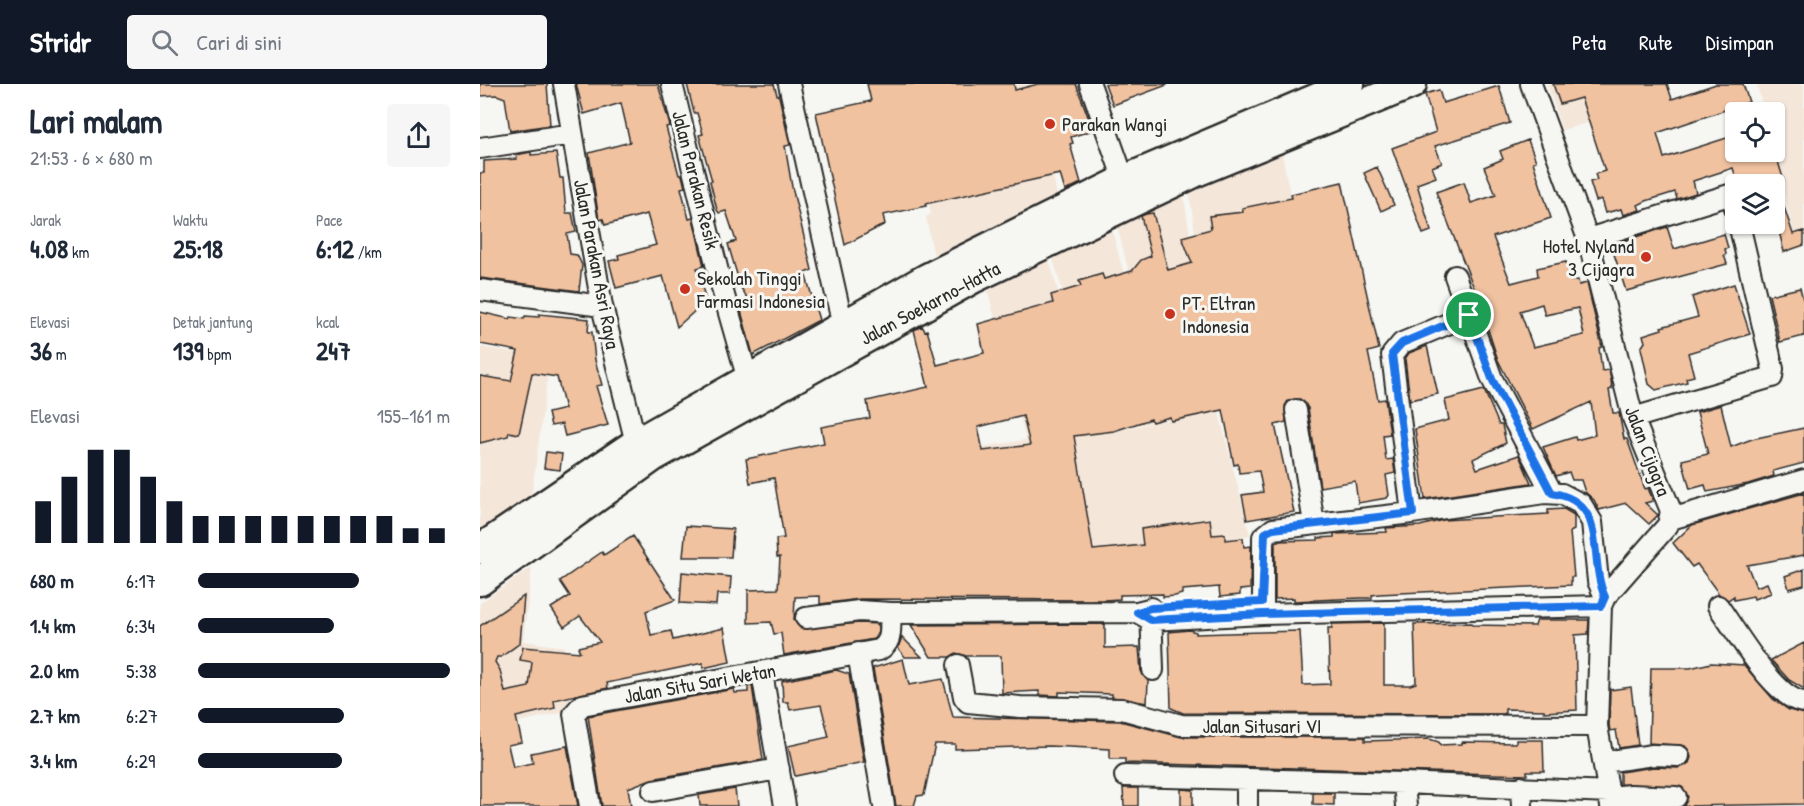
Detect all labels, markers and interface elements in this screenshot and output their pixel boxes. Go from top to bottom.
search box [127,15,547,69]
text: Stridr [30,23,91,61]
icon: search [148,26,181,59]
text: Cari di sini [196,27,282,57]
text: Peta [1572,28,1606,57]
text: Rute [1639,28,1673,57]
text: Disimpan [1706,28,1774,57]
text: Lari malam [30,99,162,143]
map controls [1725,102,1785,234]
button: locate [1725,102,1785,162]
button: share [387,104,450,167]
street label: Jalan Parakan Resik [666,108,727,252]
place label: Parakan Wangi [1062,110,1167,137]
marker: Parakan Wangi [1043,117,1057,131]
text: 21:53 · 6 × 680 m [30,144,153,171]
button: layers [1725,174,1785,234]
street label: Jalan Parakan Asri Raya [568,177,627,351]
text: Jarak [30,209,61,231]
text: Waktu [173,209,208,231]
text: Pace [316,209,343,231]
text: 4.08 [30,231,68,266]
text: 25:18 [173,231,223,266]
text: 6:12 [316,231,354,266]
place label: Hotel Nyland 3 Cijagra [1543,232,1634,282]
text: km [68,241,89,263]
text: /km [354,241,382,263]
marker: Hotel Nyland 3 Cijagra [1639,250,1653,264]
street label: Jalan Soekarno-Hatta [855,254,1005,351]
place label: Sekolah Tinggi Farmasi Indonesia [696,264,825,314]
marker: Sekolah Tinggi Farmasi Indonesia [678,282,692,296]
place label: PT. Eltran Indonesia [1182,289,1255,339]
pin [1443,289,1494,340]
icon: arrive [1452,298,1485,331]
marker: PT. Eltran Indonesia [1163,307,1177,321]
text: Elevasi [30,311,70,333]
text: Detak jantung [173,311,253,333]
text: kcal [316,311,339,333]
text: 36 [30,333,52,368]
text: 139 [173,333,204,368]
text: 247 [316,333,351,368]
text: m [52,343,67,365]
text: bpm [204,343,232,365]
text: Elevasi [30,402,80,429]
text: 155–161 m [377,402,450,429]
street label: Jalan Cijagra [1619,402,1678,500]
text: 680 m [30,567,74,594]
text: 6:17 [126,567,156,594]
text: 1.4 km [30,612,76,639]
text: 6:34 [126,612,155,639]
street label: Jalan Situ Sari Wetan [622,656,778,709]
text: 2.0 km [30,657,79,684]
text: 5:38 [126,657,157,684]
text: 2.7 km [30,702,80,729]
text: 6:27 [126,702,158,729]
street label: Jalan Situsari VI [1203,712,1321,739]
text: 3.4 km [30,747,77,774]
text: 6:29 [126,747,155,774]

